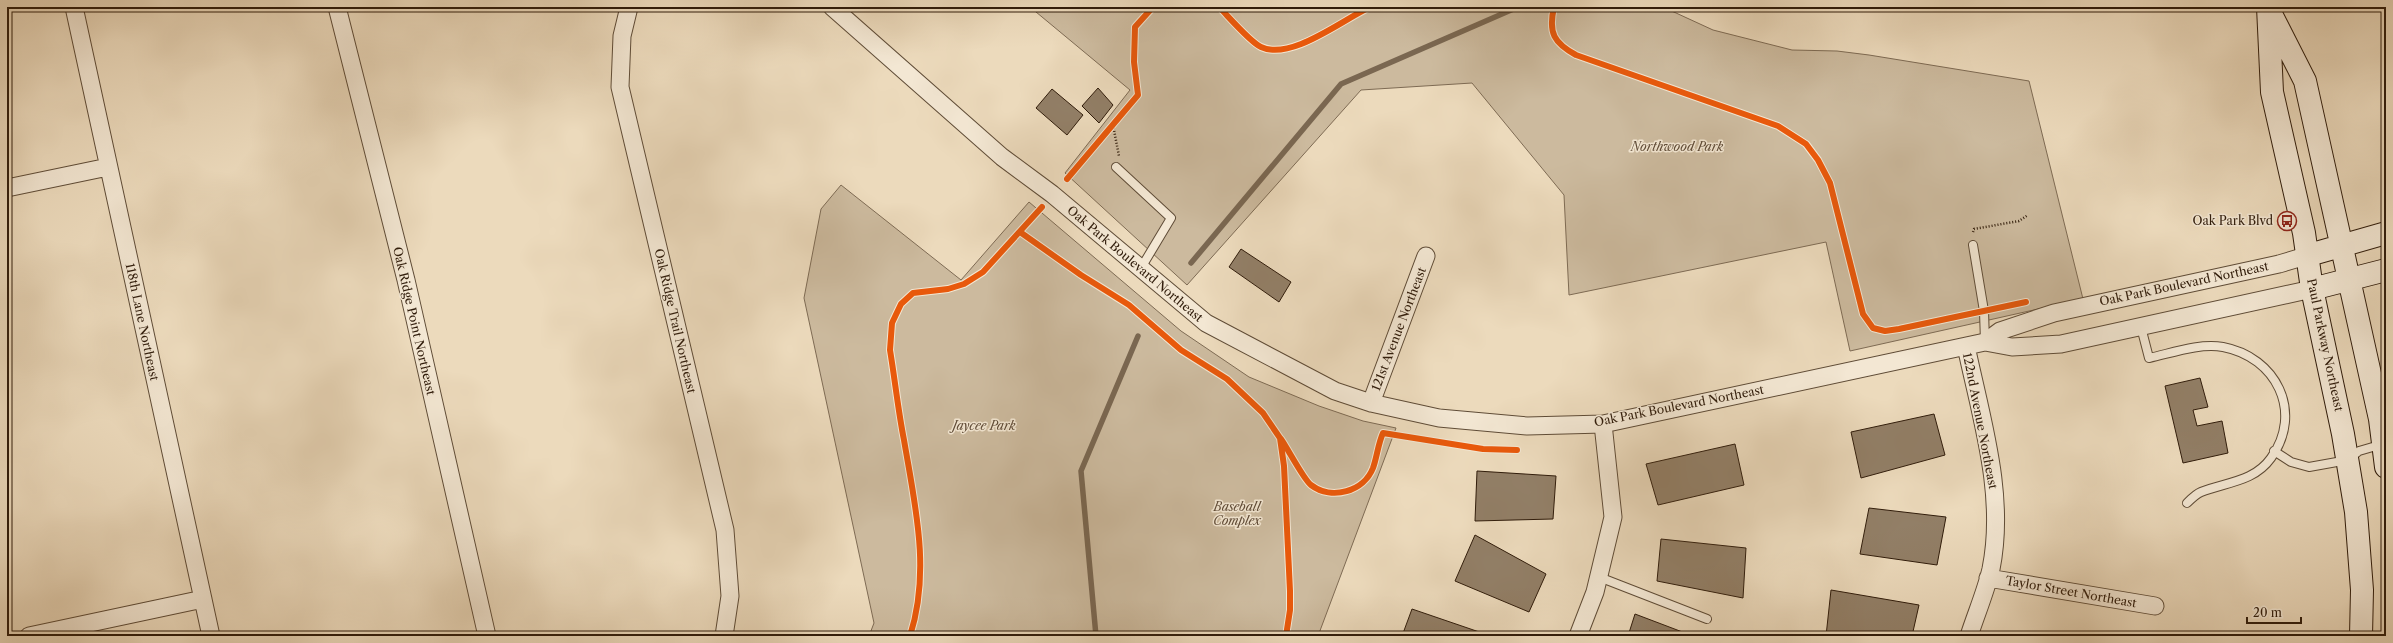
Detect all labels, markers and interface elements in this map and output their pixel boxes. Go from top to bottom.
park label: Northwood Park [1630,139,1724,154]
street label: Oak Park Boulevard Northeast [1064,202,1207,325]
bus stop icon: Oak Park Blvd [2276,210,2298,232]
place label: Oak Park Blvd [2193,213,2274,228]
street label: Oak Ridge Point Northeast [390,245,439,397]
street label: Oak Ridge Trail Northeast [652,247,700,395]
street label: Oak Park Boulevard Northeast [2098,258,2271,309]
street label: 118th Lane Northeast [123,262,162,383]
street label: 121st Avenue Northeast [1368,264,1429,393]
street label: Paul Parkway Northeast [2304,277,2347,413]
street label: 122nd Avenue Northeast [1960,352,2001,491]
street label: Oak Park Boulevard Northeast [1593,382,1766,429]
park label: Jaycee Park [949,418,1016,433]
park label: Baseball Complex [1212,499,1262,528]
street label: Taylor Street Northeast [2004,573,2139,611]
scale bar [2247,599,2301,625]
text: 20 m [2253,605,2282,620]

